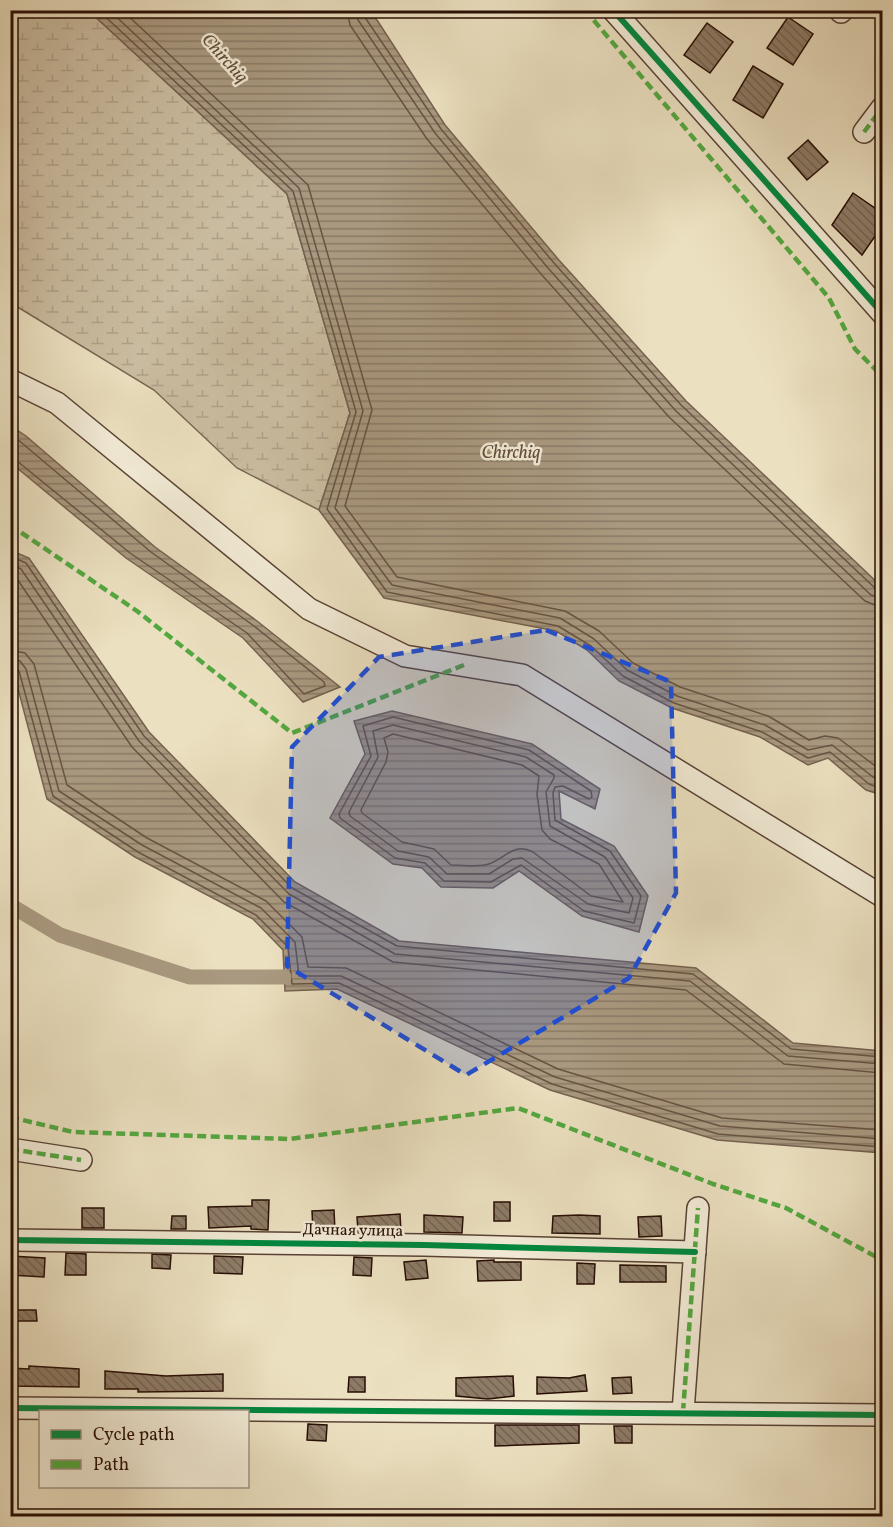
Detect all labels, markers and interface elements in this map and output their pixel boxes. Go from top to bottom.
water label: Chirchiq [195,29,253,89]
water label: Chirchiq [481,441,541,466]
street label: Дачная улица [302,1219,404,1243]
legend [39,1410,249,1488]
text: Cycle path [93,1423,175,1448]
text: Path [93,1453,129,1478]

